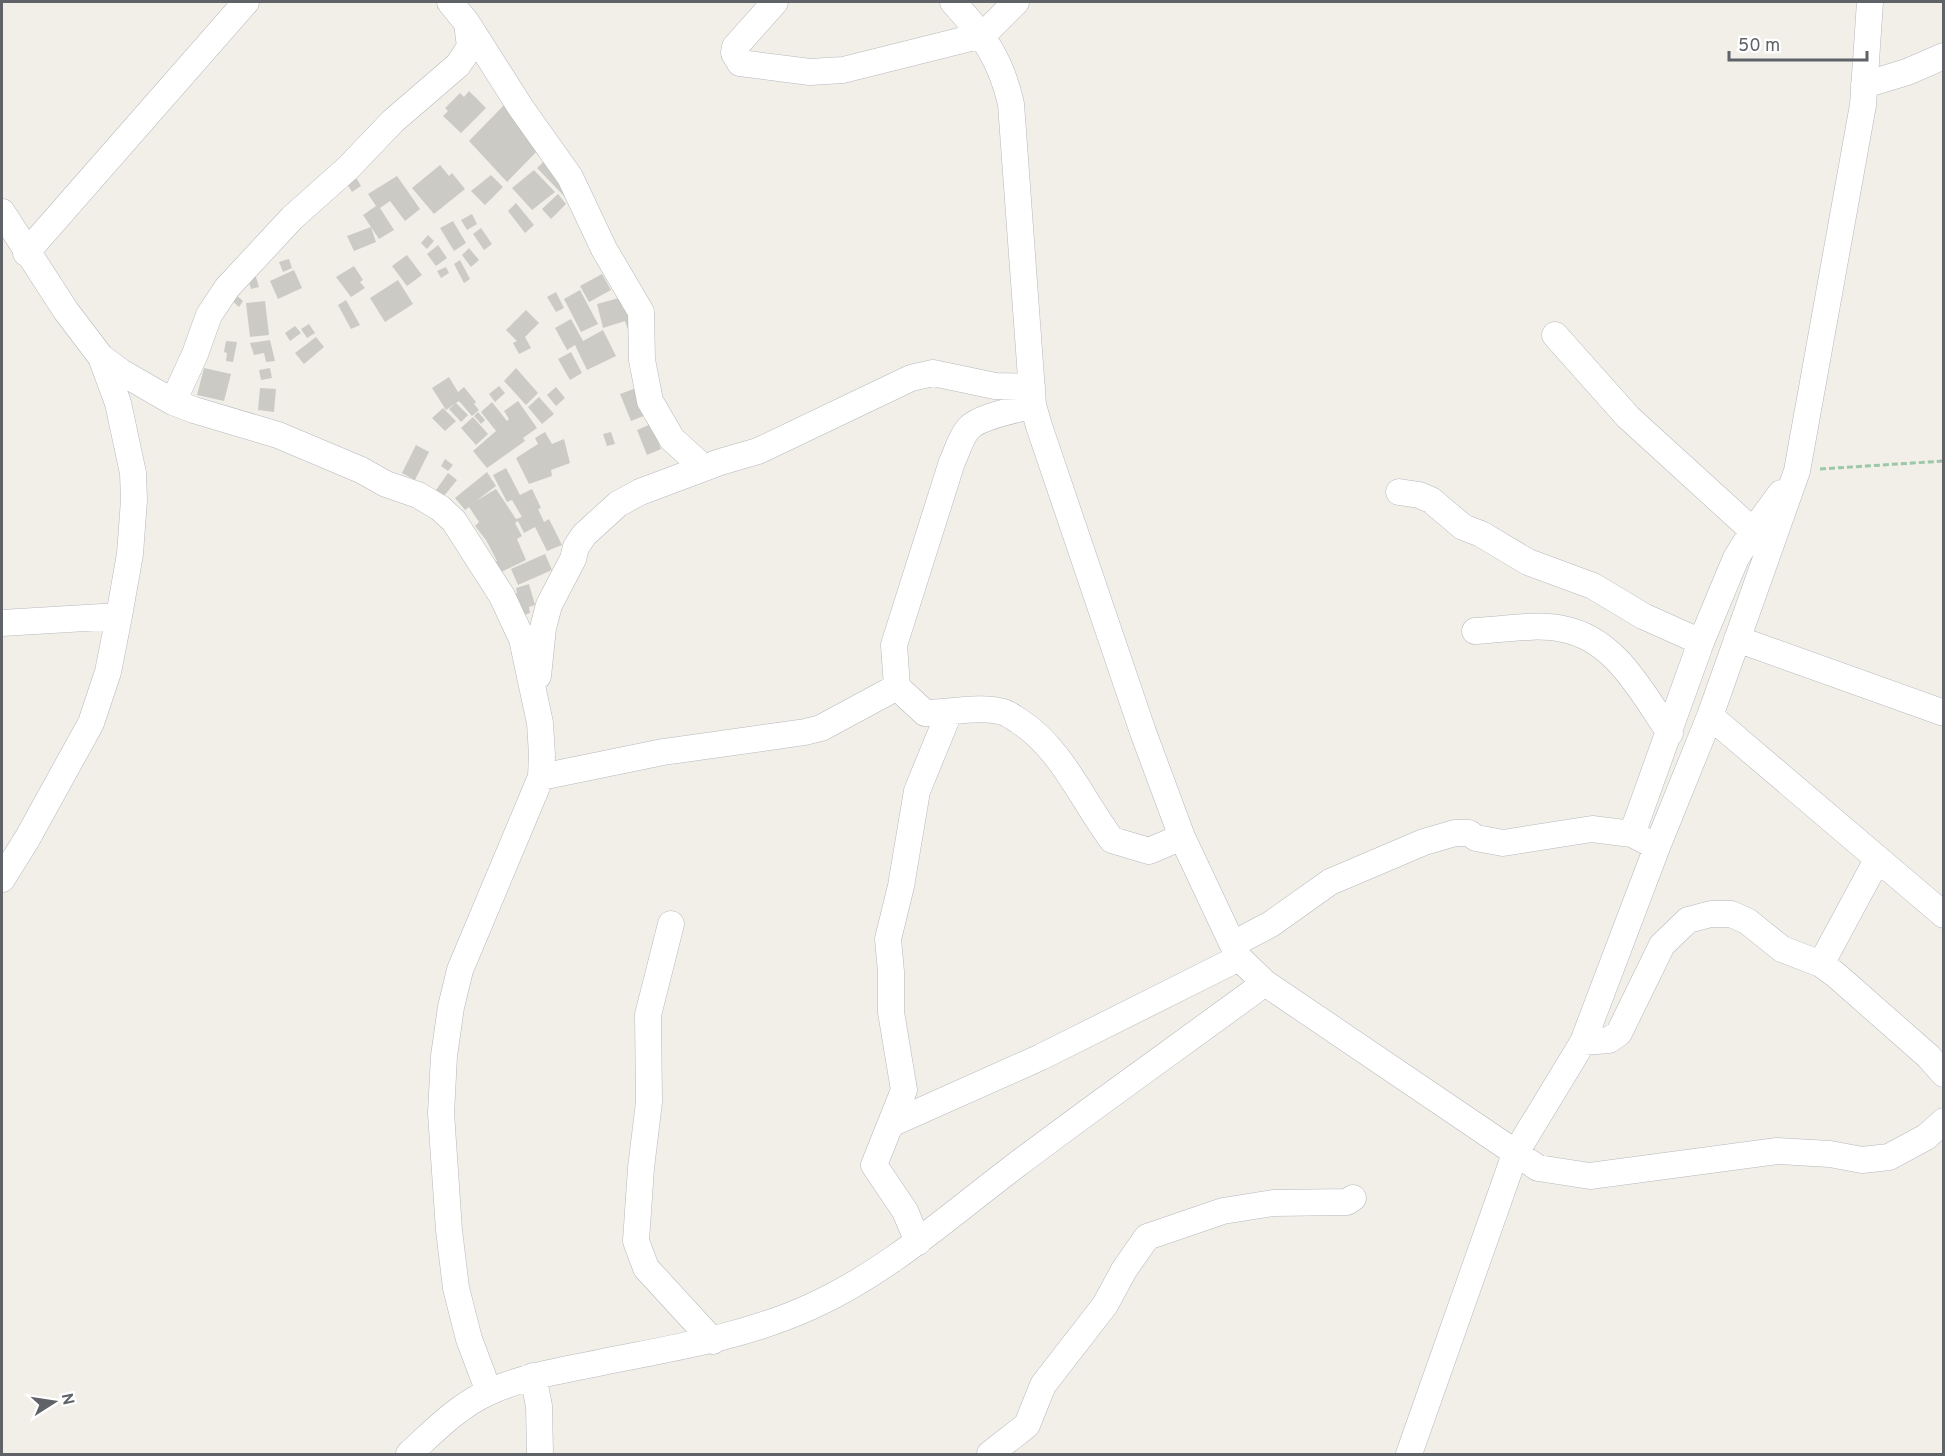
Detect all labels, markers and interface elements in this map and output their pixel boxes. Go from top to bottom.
scale bar [1729,24,1867,62]
text: 50 m [1738,35,1780,58]
north arrow [24,1372,84,1432]
text: N [56,1392,78,1407]

